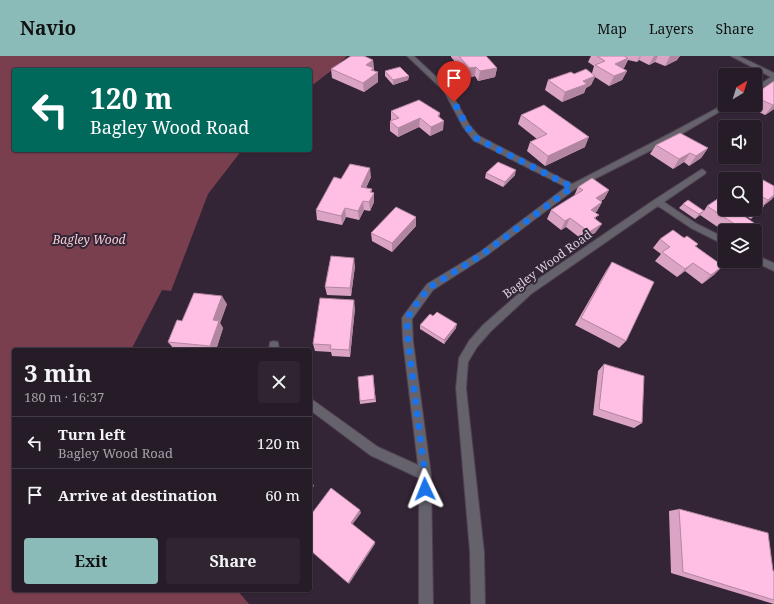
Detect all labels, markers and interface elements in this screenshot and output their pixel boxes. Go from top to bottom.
text: Navio [20,15,76,41]
text: Map [597,19,627,38]
text: Layers [649,19,694,38]
text: Share [716,19,754,38]
pin [437,61,471,102]
icon: arrive [443,67,465,89]
north arrow [718,68,762,112]
map controls [718,68,762,268]
text: 120 m [90,79,172,117]
icon: left [24,84,76,136]
text: Bagley Wood Road [90,115,249,139]
button: sound [718,120,762,164]
button: search [718,172,762,216]
button: layers [718,224,762,268]
street label: Bagley Wood Road [499,226,595,302]
park label: Bagley Wood [51,231,126,248]
text: 3 min [24,356,92,389]
button: close [258,361,300,403]
text: 180 m · 16:37 [24,388,104,406]
text: Turn left [58,424,126,444]
icon: left [24,432,46,454]
text: 120 m [257,433,300,453]
text: Bagley Wood Road [58,444,173,462]
position arrow [404,468,446,510]
icon: arrive [24,484,46,506]
text: Arrive at destination [58,485,217,505]
text: 60 m [265,485,300,505]
button: Exit [24,538,158,584]
button: Share [166,538,300,584]

